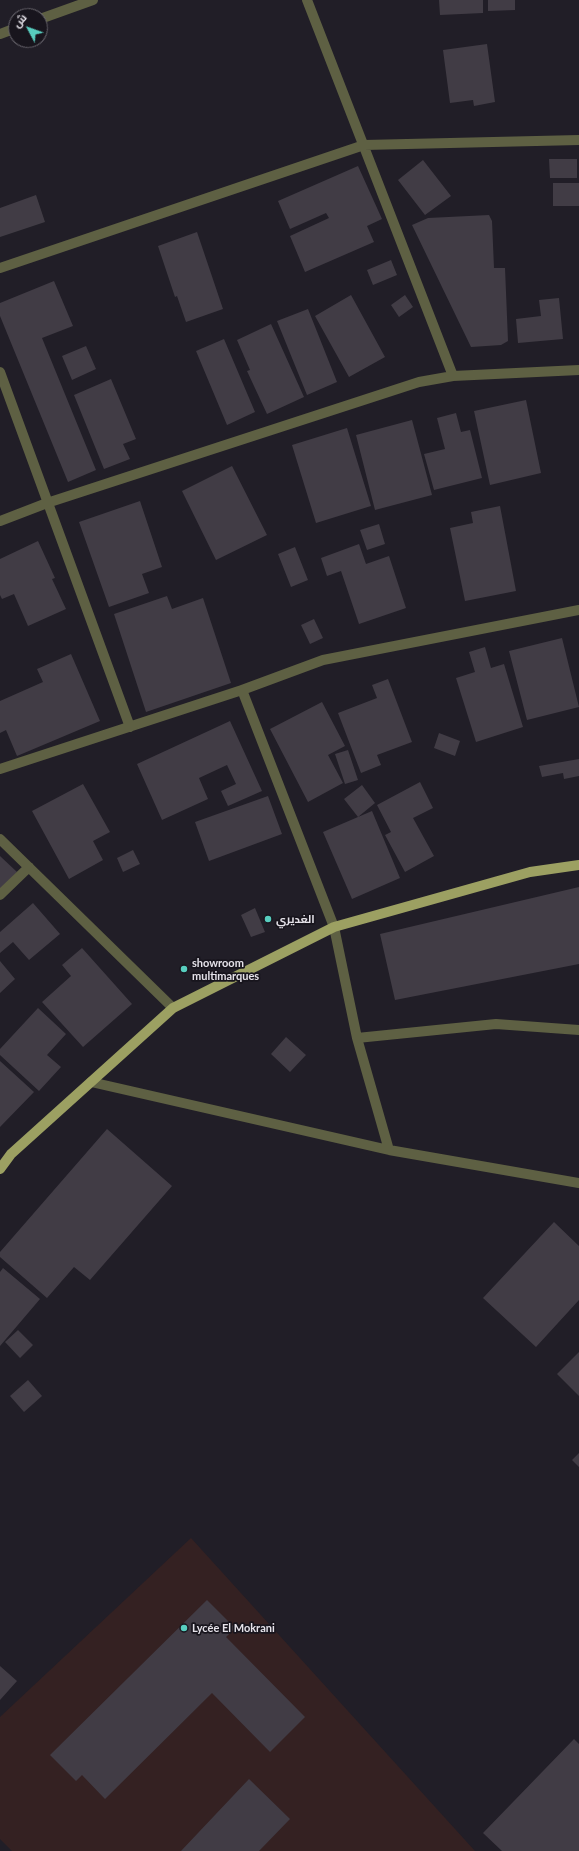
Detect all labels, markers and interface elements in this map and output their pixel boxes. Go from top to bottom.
north arrow [8,8,48,48]
text: ش [10,11,29,30]
place label: الغديري [276,912,315,926]
marker: الغديري [263,914,273,924]
place label: showroom multimarques [192,956,259,982]
marker: showroom multimarques [179,964,189,974]
place label: Lycée El Mokrani [192,1621,275,1635]
marker: Lycée El Mokrani [179,1623,189,1633]

